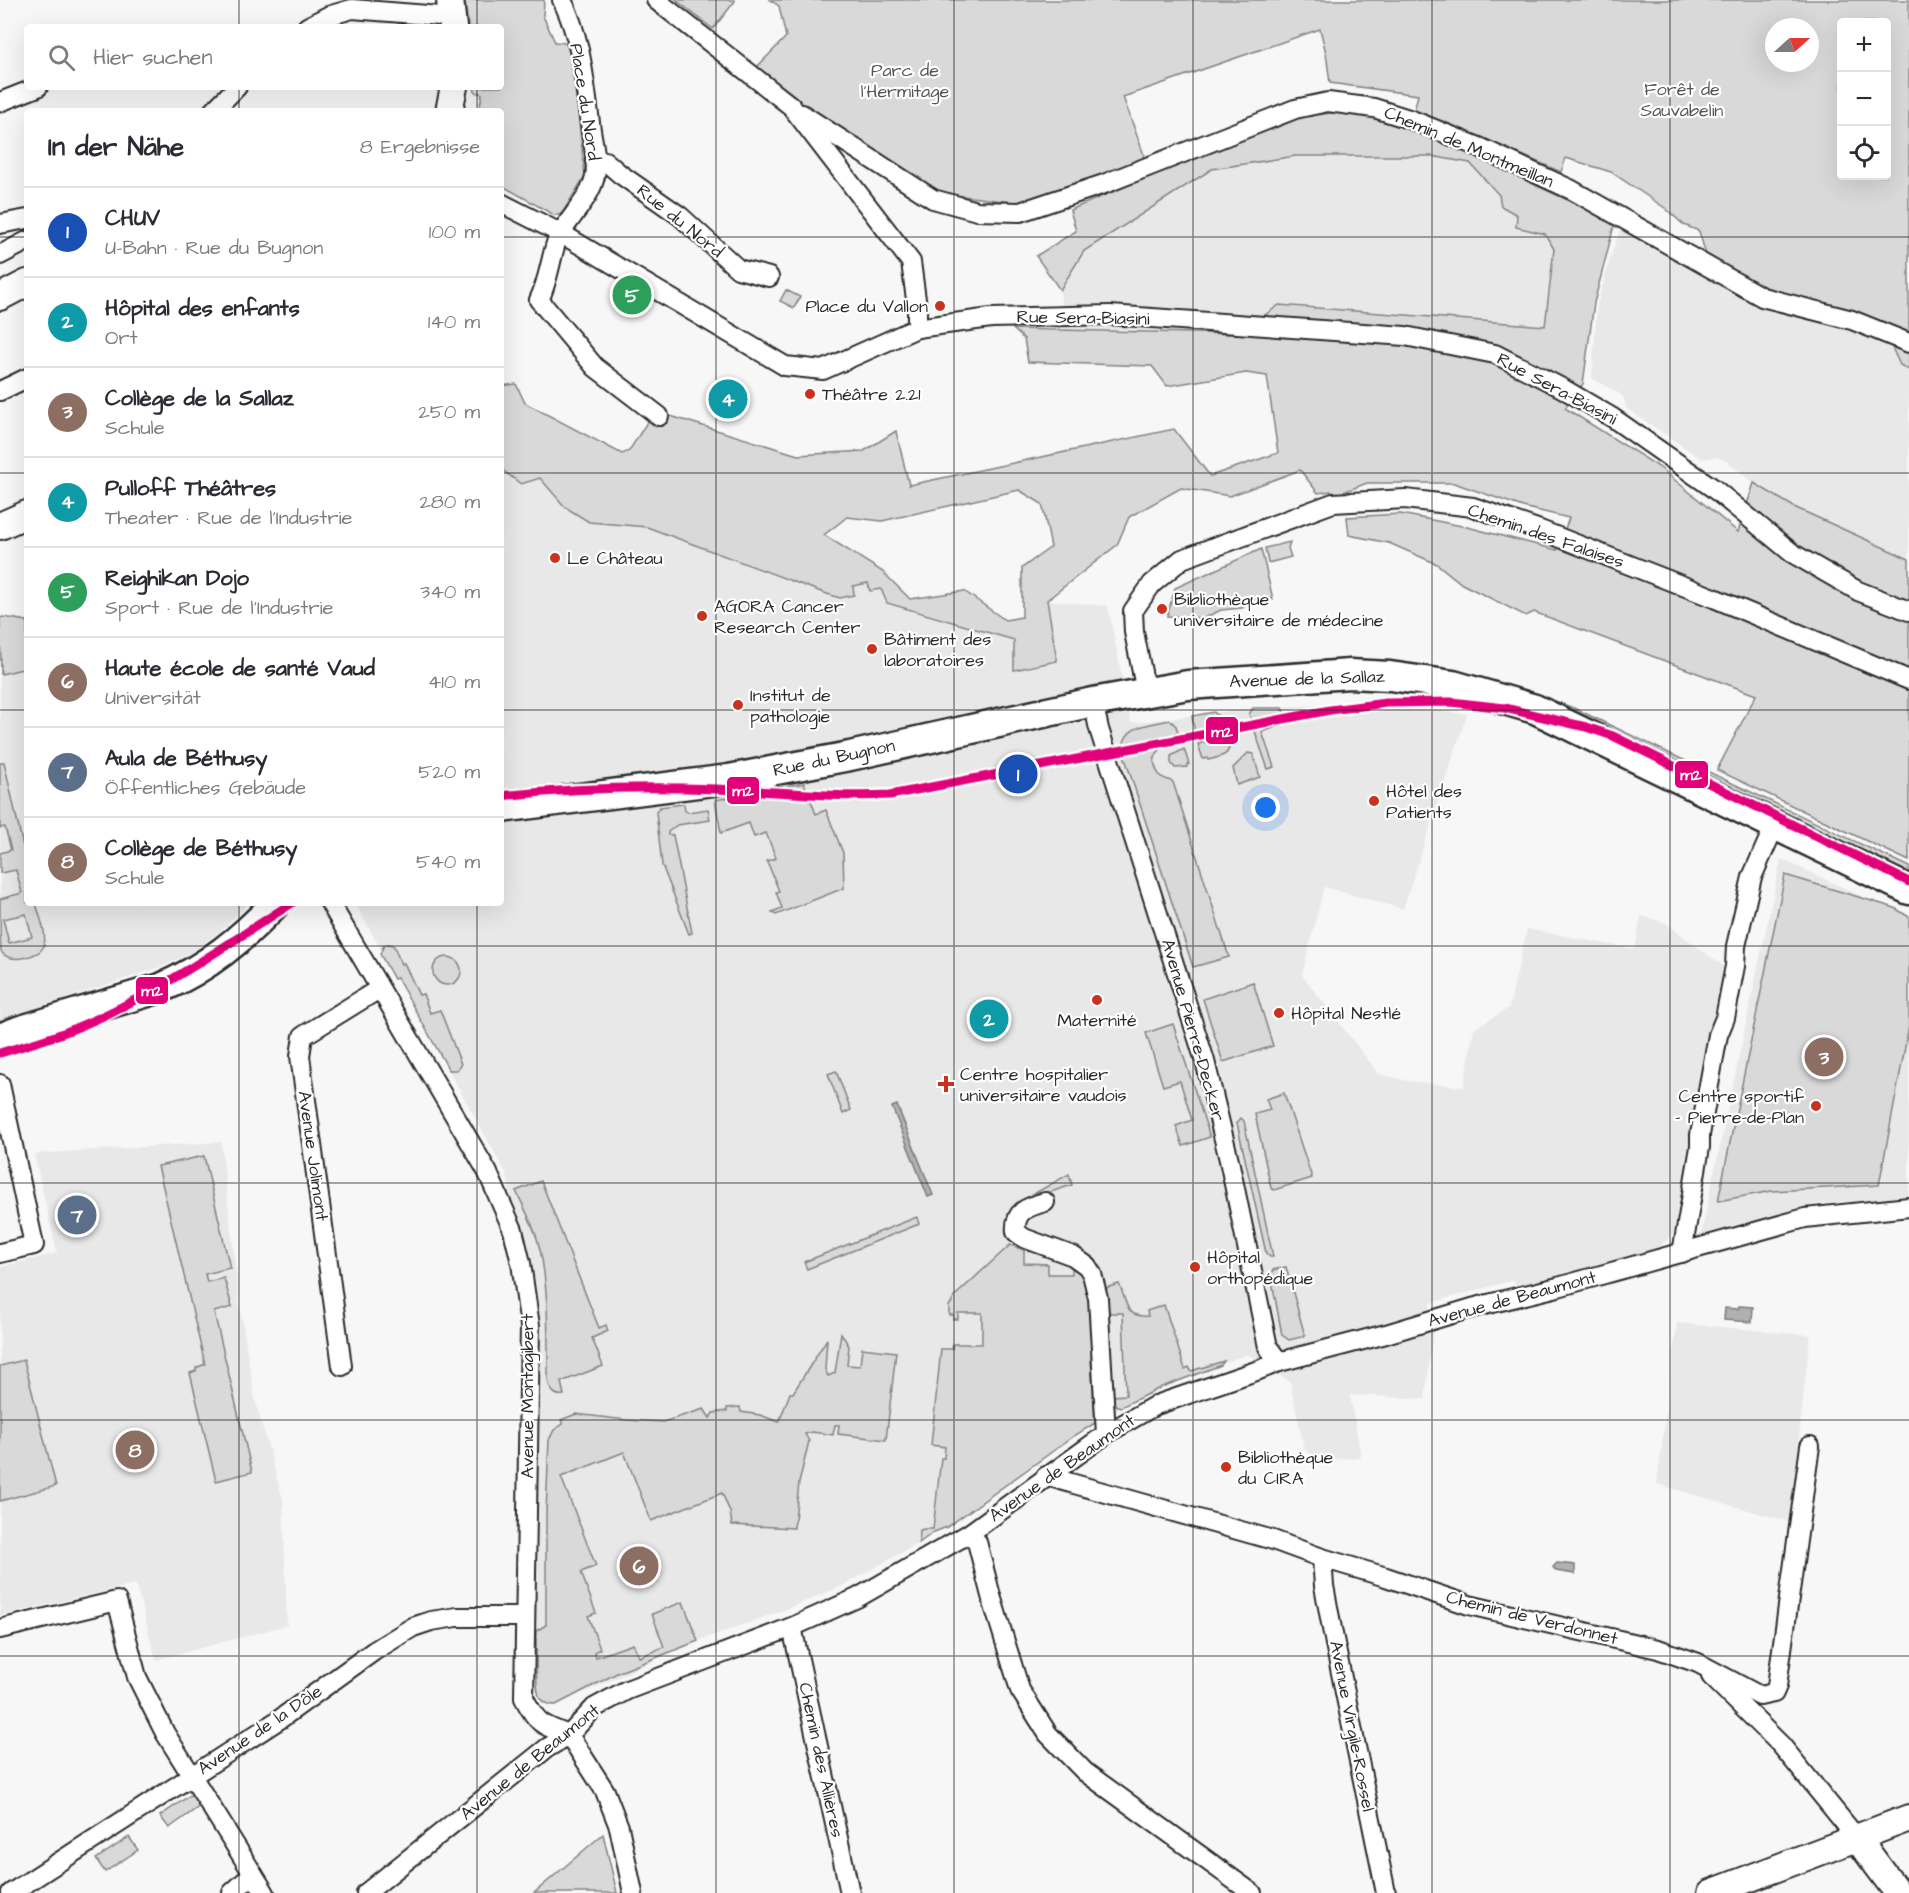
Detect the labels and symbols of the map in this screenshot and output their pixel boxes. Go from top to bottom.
north arrow [1765,18,1819,72]
street label: Place du Nord [563,42,607,162]
park label: Parc de l'Hermitage [861,58,950,105]
park label: Forêt de Sauvabelin [1641,77,1723,123]
street label: Chemin de Montmeillan [1380,100,1558,194]
street label: Rue du Nord [631,178,729,264]
pin: 5 [612,272,652,318]
place label: Place du Vallon [805,294,928,319]
marker: Place du Vallon [933,299,947,313]
street label: Rue Sera-Biasini [1016,304,1150,332]
street label: Rue Sera-Biasini [1492,347,1622,431]
pin: 4 [708,376,748,422]
place label: Théâtre 2.21 [822,382,921,407]
marker: Théâtre 2.21 [803,387,817,401]
street label: Chemin des Falaises [1465,498,1627,574]
place label: Le Château [567,546,663,571]
marker: Le Château [548,551,562,565]
place label: Bibliothèque universitaire de médecine [1174,587,1384,633]
place label: AGORA Cancer Research Center [714,594,860,640]
marker: Bibliothèque universitaire de médecine [1155,602,1169,616]
marker: AGORA Cancer Research Center [695,609,709,623]
place label: Bâtiment des laboratoires [884,627,991,673]
marker: Bâtiment des laboratoires [865,642,879,656]
street label: Avenue de la Sallaz [1229,664,1385,694]
place label: Institut de pathologie [750,683,831,730]
marker: Institut de pathologie [731,698,745,712]
line badge: m2 [1205,716,1239,745]
text: m2 [1211,721,1234,743]
street label: Rue du Bugnon [771,733,897,784]
pin: 1 [998,752,1038,796]
line badge: m2 [1674,760,1709,789]
text: m2 [1680,764,1703,786]
line badge: m2 [726,776,760,805]
place label: Hôtel des Patients [1386,779,1462,825]
text: m2 [732,780,755,802]
your location [1251,793,1280,822]
marker: Hôtel des Patients [1367,794,1381,808]
street label: Avenue Pierre-Decker [1155,936,1231,1124]
line badge: m2 [135,976,169,1005]
text: m2 [141,980,164,1002]
marker: Maternité [1090,993,1104,1007]
pin: 2 [970,996,1008,1042]
place label: Hôpital Nestlé [1291,1001,1401,1026]
marker: Hôpital Nestlé [1272,1006,1286,1020]
place label: Maternité [1057,1008,1137,1033]
pin: 3 [1804,1034,1844,1080]
place label: Centre hospitalier universitaire vaudois [960,1062,1126,1108]
marker: Centre hospitalier universitaire vaudois [937,1075,955,1093]
place label: Centre sportif – Pierre-de-Plan [1675,1084,1804,1130]
street label: Avenue Jolimont [291,1089,335,1223]
marker: Centre sportif – Pierre-de-Plan [1809,1099,1823,1113]
pin: 7 [58,1192,97,1238]
place label: Hôpital orthopédique [1207,1245,1313,1291]
marker: Hôpital orthopédique [1188,1260,1202,1274]
street label: Avenue de Beaumont [1425,1264,1600,1333]
street label: Avenue Montagibert [515,1313,541,1479]
street label: Avenue de Beaumont [984,1408,1141,1528]
pin: 8 [116,1428,154,1472]
place label: Bibliothèque du CIRA [1238,1445,1334,1491]
marker: Bibliothèque du CIRA [1219,1460,1233,1474]
pin: 6 [620,1544,658,1588]
street label: Chemin de Verdonnet [1444,1585,1621,1652]
street label: Avenue Virgile-Rossel [1322,1639,1381,1814]
street label: Avenue de la Dôle [193,1679,327,1781]
street label: Chemin des Allières [792,1680,850,1840]
street label: Avenue de Beaumont [455,1697,606,1826]

